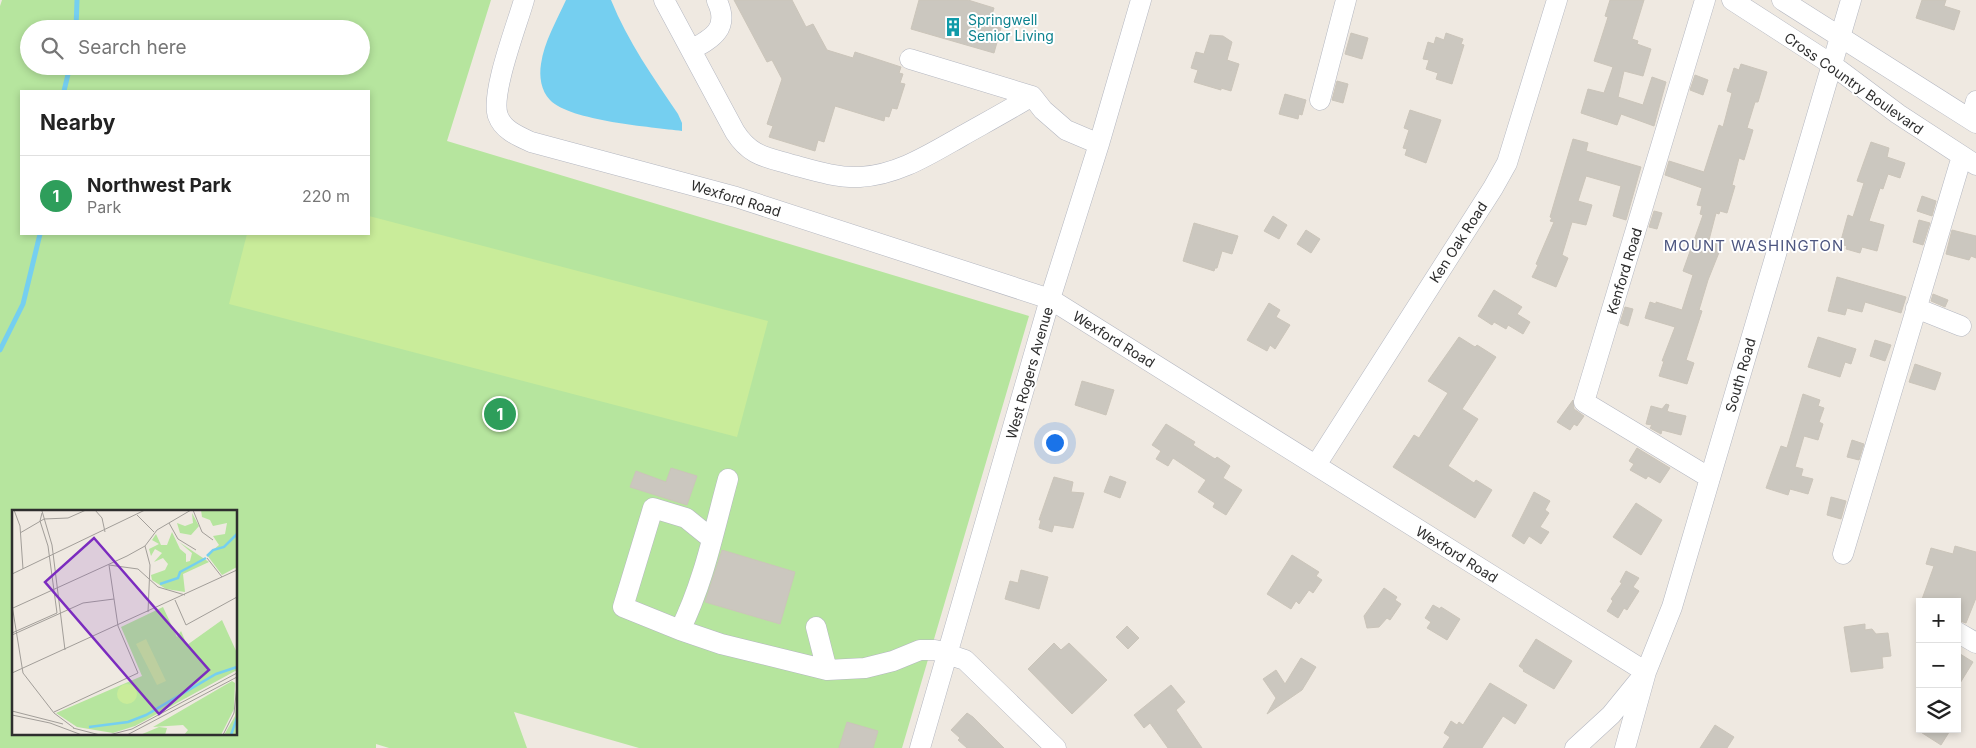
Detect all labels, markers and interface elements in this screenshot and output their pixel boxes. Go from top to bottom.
place label: Springwell Senior Living [968,11,1054,44]
building icon: Springwell Senior Living [942,16,964,38]
search box [20,20,370,75]
street label: Cross Country Boulevard [1781,28,1927,138]
icon: search [38,34,66,62]
text: Search here [78,36,187,59]
text: Nearby [40,110,115,135]
text: Northwest Park [87,174,232,197]
street label: Wexford Road [689,176,783,220]
text: 1 [53,186,59,206]
text: 220 m [302,186,350,206]
text: Park [87,197,121,217]
street label: Ken Oak Road [1425,198,1491,286]
street label: Kenford Road [1603,226,1645,316]
district label: MOUNT WASHINGTON [1664,236,1844,255]
street label: West Rogers Avenue [1002,305,1056,441]
street label: Wexford Road [1070,307,1158,371]
street label: South Road [1721,336,1759,414]
pin: 1 [484,395,516,433]
your location [1042,430,1068,456]
inset map [12,510,238,736]
street label: Wexford Road [1413,522,1501,586]
map controls [1916,598,1961,733]
button: + [1916,598,1961,643]
button: − [1916,643,1961,688]
button: layers [1916,688,1961,733]

